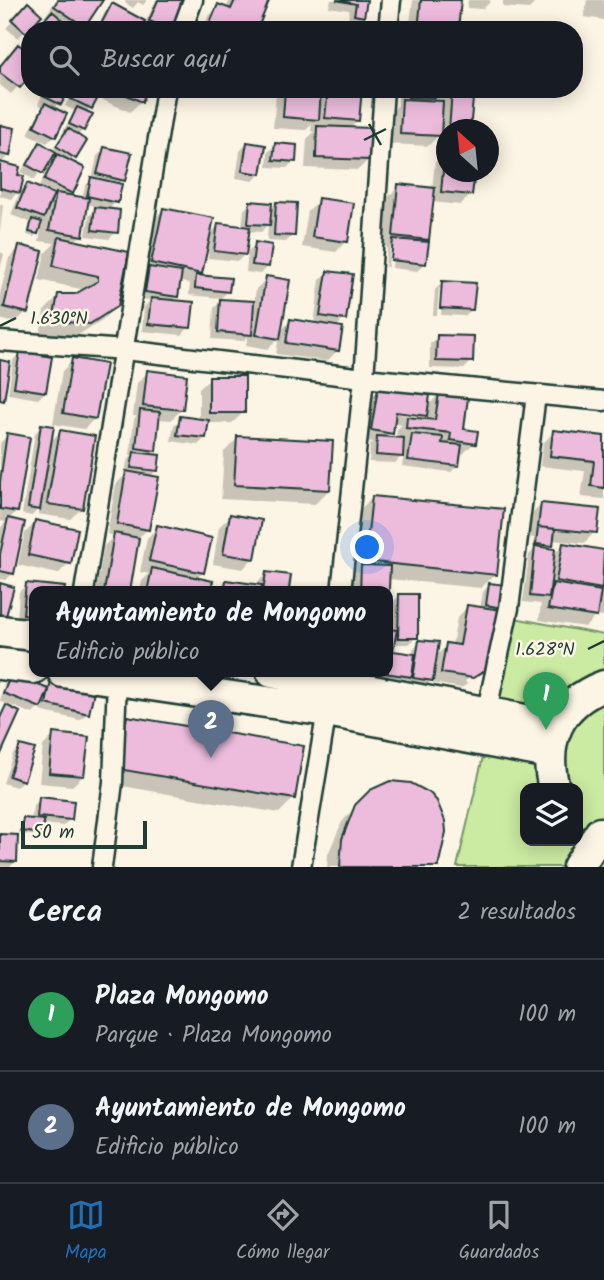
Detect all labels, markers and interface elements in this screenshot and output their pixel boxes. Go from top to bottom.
search box [21,21,583,98]
text: Buscar aquí [101,39,227,81]
icon: search [45,41,83,79]
north arrow [436,119,499,182]
text: 1.630°N [30,305,88,334]
your location [350,530,384,564]
popup [29,586,393,677]
text: Ayuntamiento de Mongomo [56,593,366,635]
text: Edificio público [56,635,199,671]
text: 1.628°N [515,636,575,665]
pin: 1 [523,672,569,730]
pin: 2 [188,700,234,758]
map controls [520,783,583,846]
button: layers [520,783,583,846]
scale bar [21,818,147,850]
text: 50 m [32,818,74,848]
text: Cerca [28,889,102,937]
text: 2 resultados [458,895,576,931]
text: Plaza Mongomo [95,976,269,1018]
text: 1 [48,997,54,1033]
text: 100 m [518,997,576,1033]
text: Parque · Plaza Mongomo [95,1018,332,1054]
text: Ayuntamiento de Mongomo [95,1088,406,1130]
text: 2 [44,1109,58,1145]
text: 100 m [518,1109,576,1145]
text: Edificio público [95,1130,239,1166]
tab: Mapa [65,1196,107,1268]
tab: Cómo llegar [236,1196,329,1268]
tab: Guardados [459,1196,539,1268]

